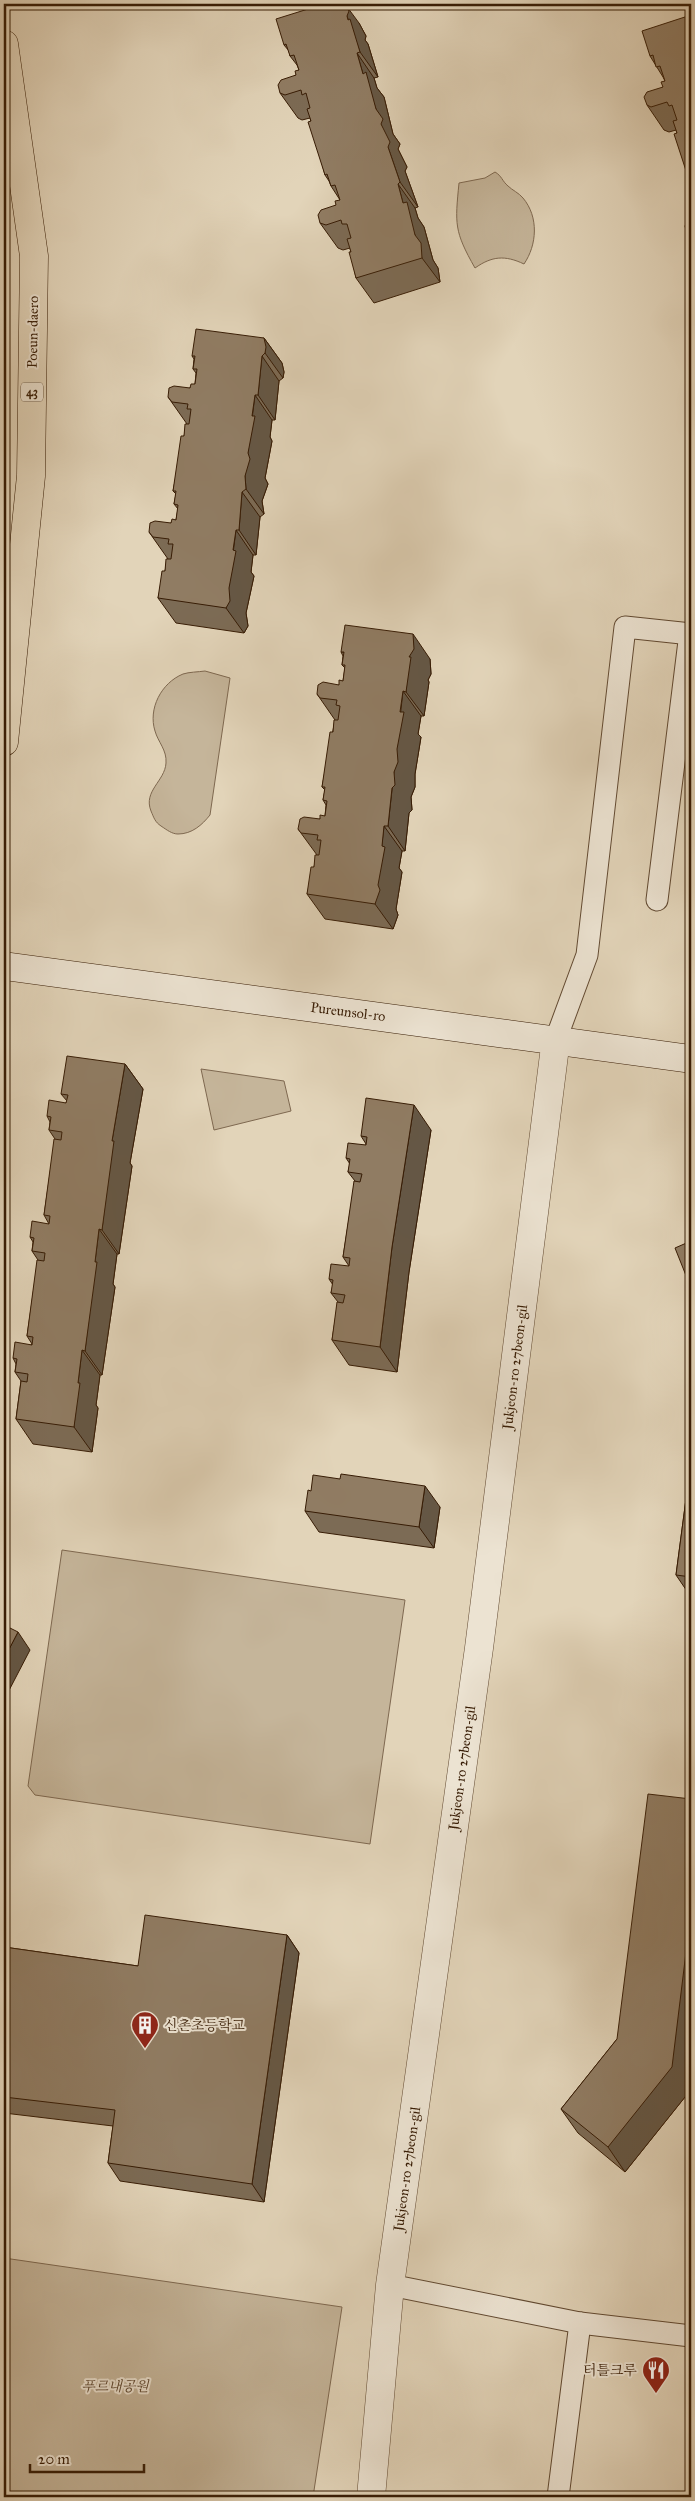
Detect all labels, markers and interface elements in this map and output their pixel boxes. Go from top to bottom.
street label: Poeun-daero [24,296,42,368]
road number: 43 [21,382,43,402]
street label: Pureunsol-ro [309,999,387,1025]
street label: Jukjeon-ro 27beon-gil [499,1303,532,1433]
street label: Jukjeon-ro 27beon-gil [445,1704,480,1834]
building icon: 신촌초등학교 [130,2010,160,2049]
place label: 신촌초등학교 [164,2017,246,2034]
street label: Jukjeon-ro 27beon-gil [390,2105,425,2235]
restaurant icon: 터틀크루 [641,2355,671,2394]
place label: 터틀크루 [583,2362,637,2379]
park label: 푸르내공원 [81,2378,150,2395]
scale bar [30,2441,144,2473]
text: 20 m [38,2450,70,2468]

